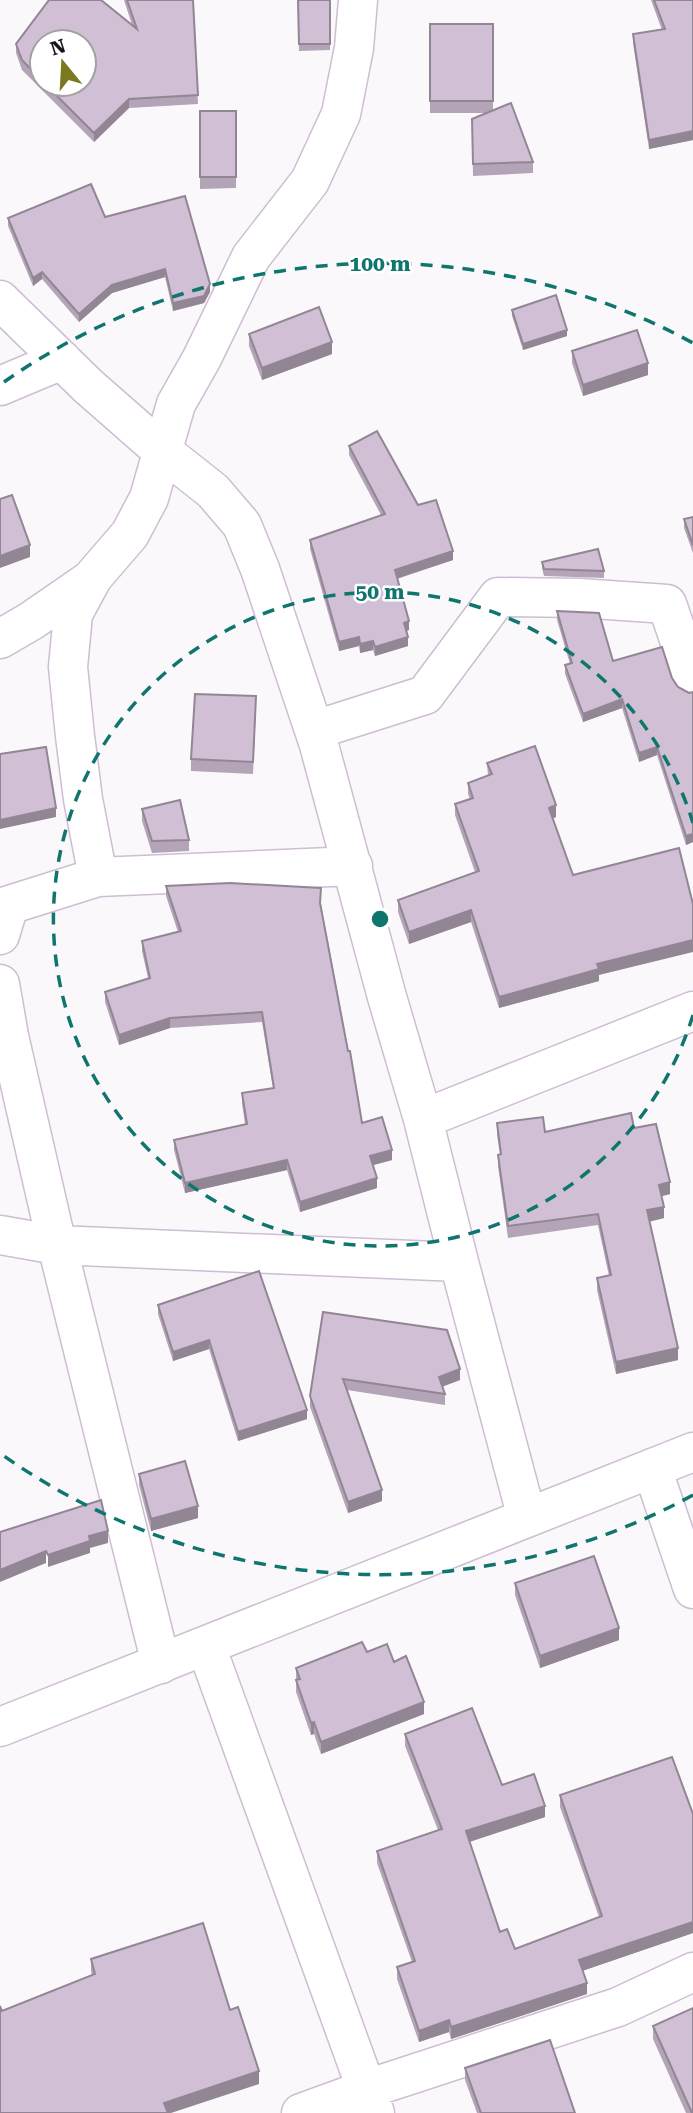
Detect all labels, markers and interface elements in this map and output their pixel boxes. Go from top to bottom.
north arrow [28,28,98,98]
text: N [47,34,69,61]
text: 100 m [350,252,410,276]
text: 50 m [355,580,405,604]
centre of rings [368,907,392,931]

